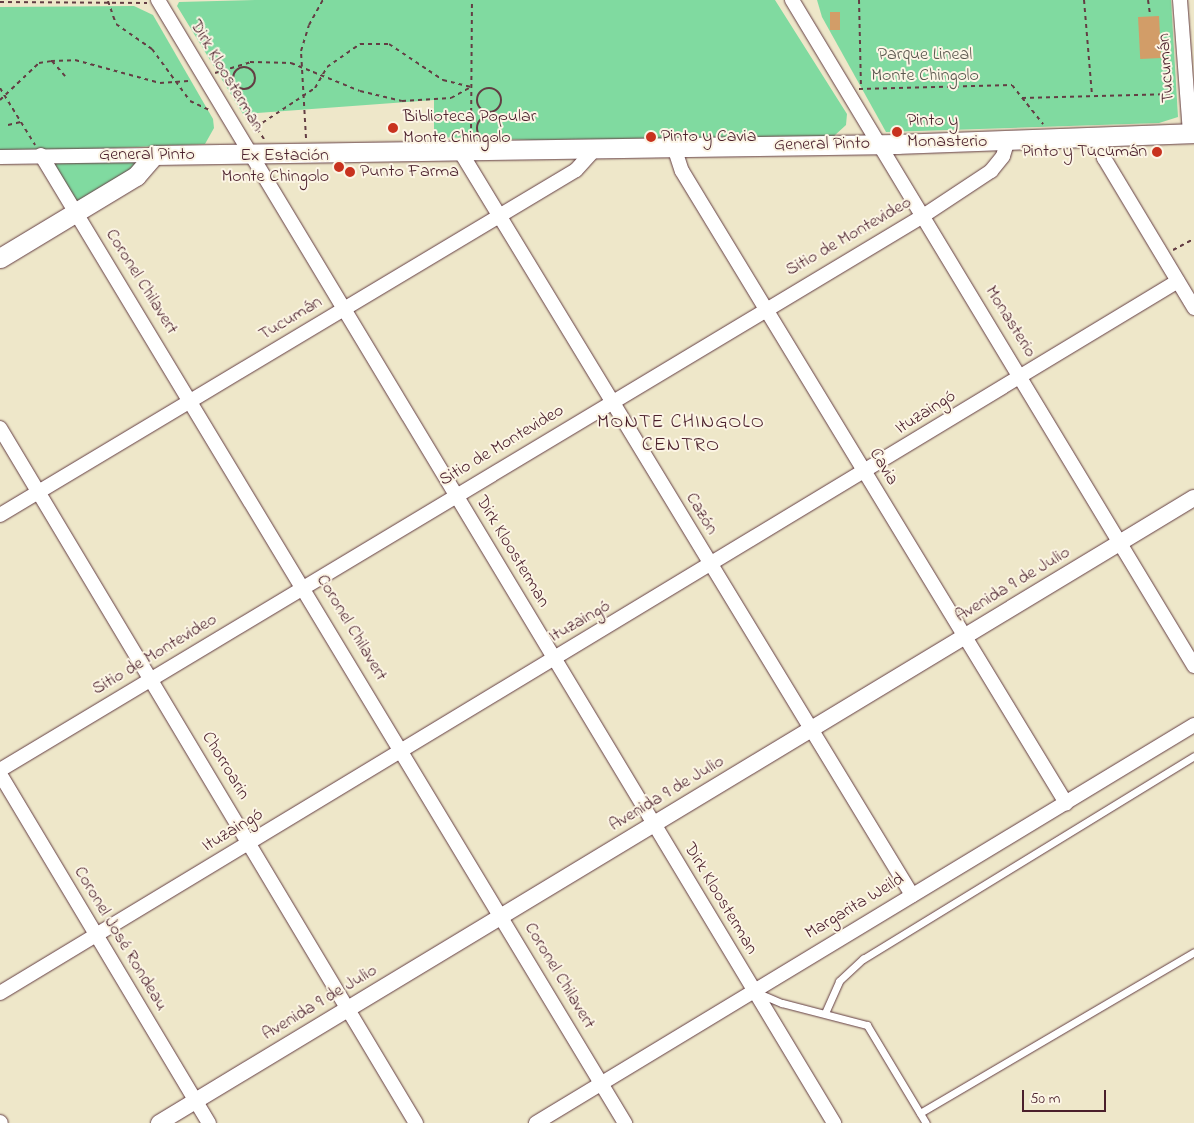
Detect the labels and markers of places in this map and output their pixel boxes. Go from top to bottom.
place label: Biblioteca Popular Monte Chingolo [403,107,536,150]
place label: Pinto y Monasterio [907,111,987,154]
marker: Biblioteca Popular Monte Chingolo [387,122,399,134]
place label: Pinto y Cavia [661,126,756,148]
marker: Pinto y Monasterio [891,126,903,138]
marker: Pinto y Cavia [645,131,657,143]
place label: Pinto y Tucumán [1021,141,1147,163]
place label: Ex Estación Monte Chingolo [221,146,329,188]
marker: Pinto y Tucumán [1151,146,1163,158]
marker: Ex Estación Monte Chingolo [333,161,345,173]
place label: Punto Farma [360,161,459,183]
marker: Punto Farma [344,166,356,178]

